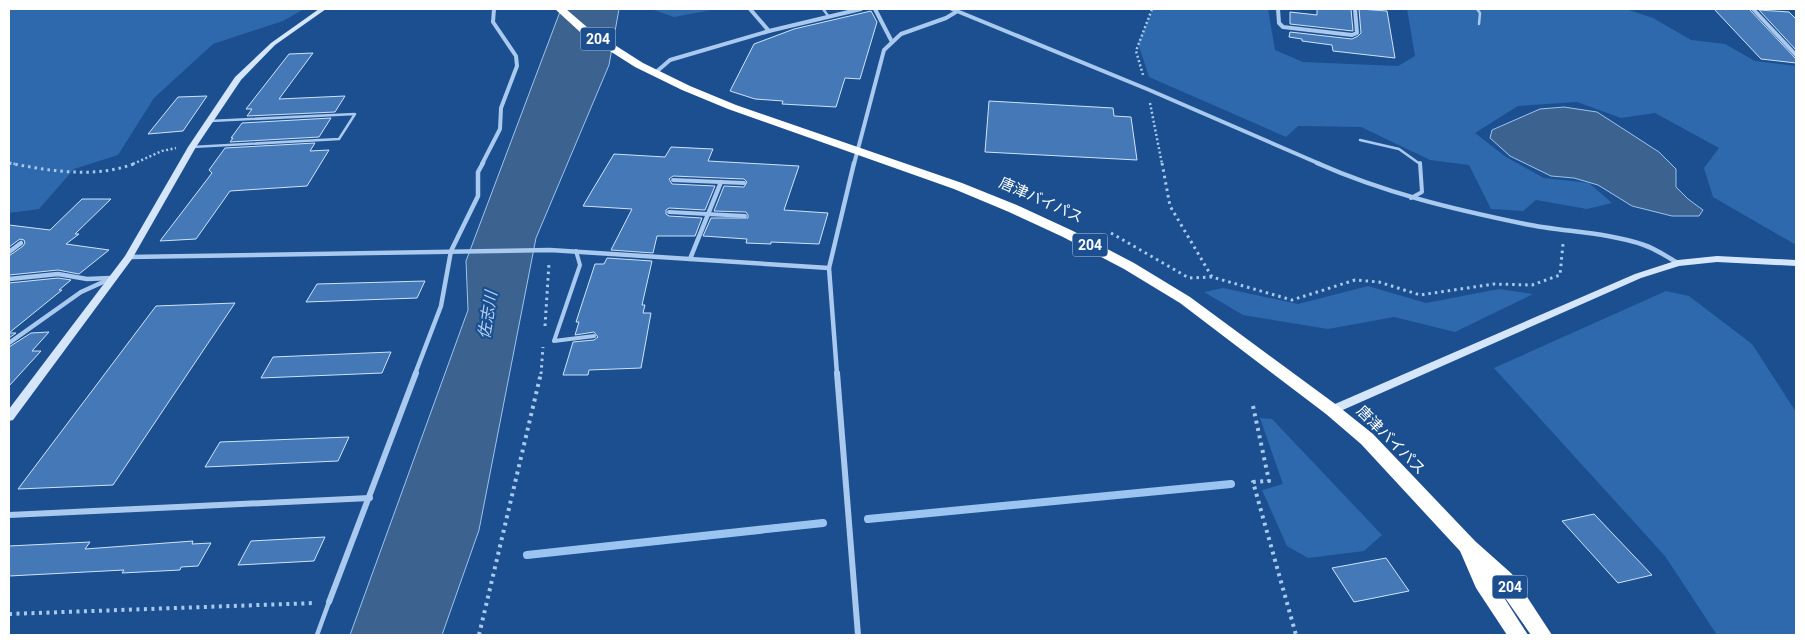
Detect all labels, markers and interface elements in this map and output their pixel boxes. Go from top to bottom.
road number: 204 [580,28,616,50]
street label: 唐津バイパス [996,174,1086,226]
road number: 204 [1072,234,1108,256]
water label: 佐志川 [474,288,501,340]
street label: 唐津バイパス [1353,402,1429,478]
road number: 204 [1492,576,1528,598]

